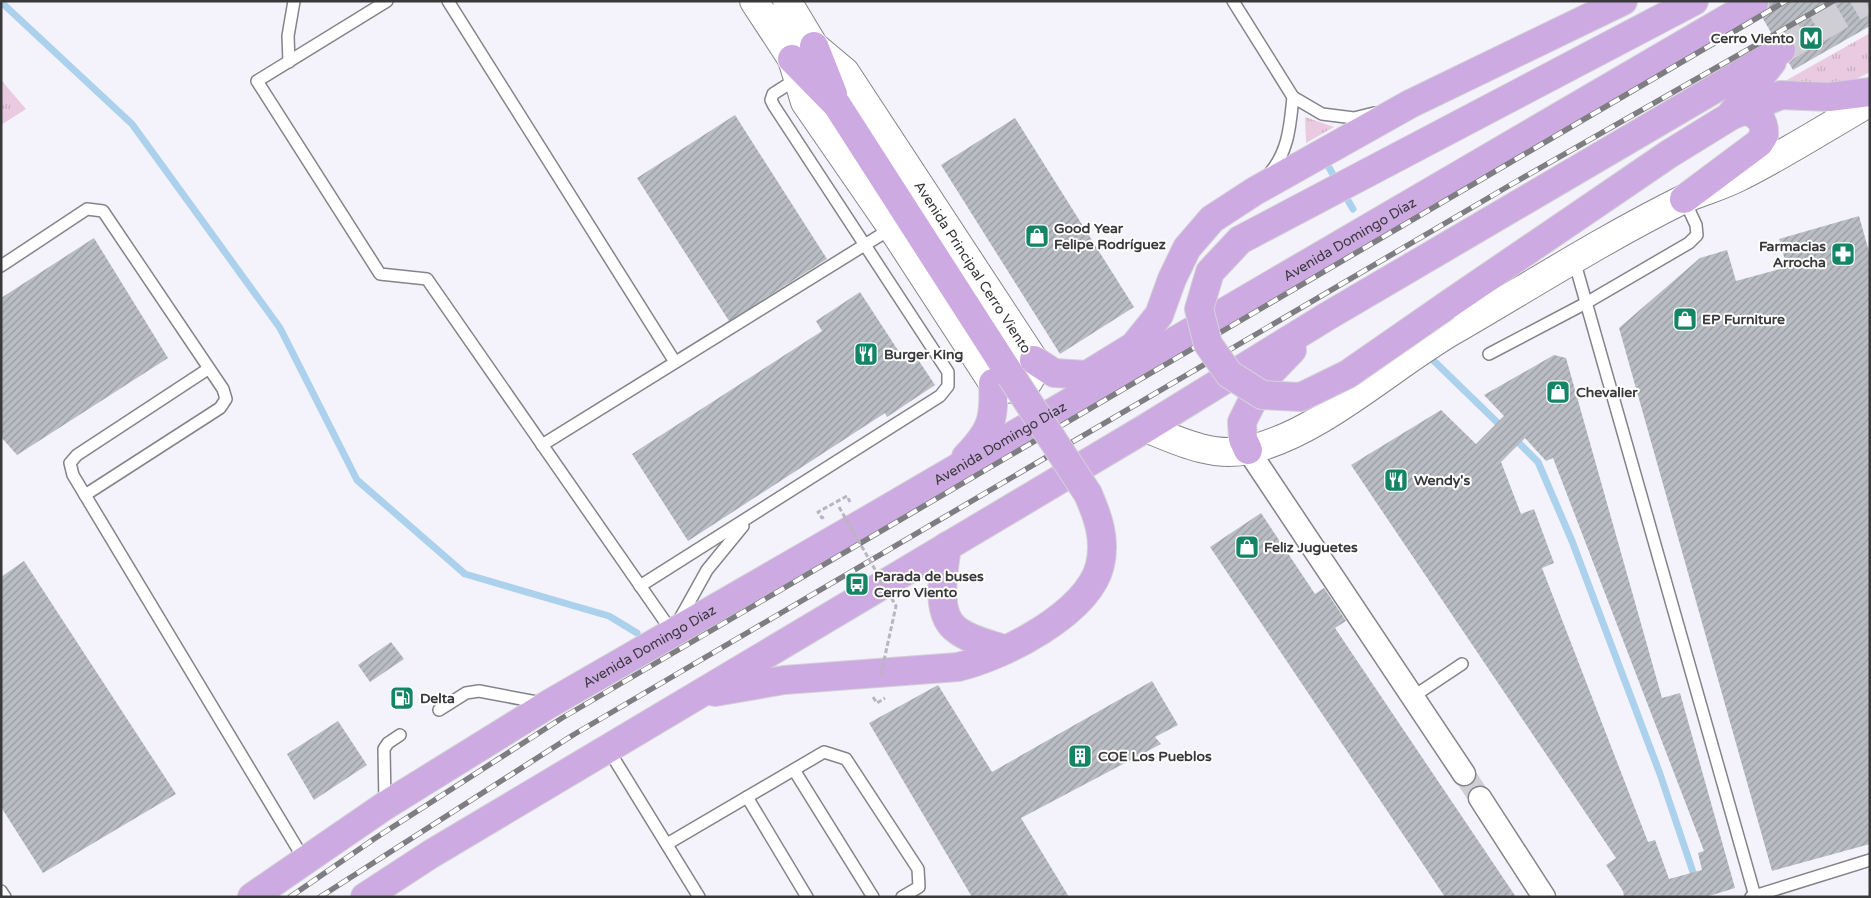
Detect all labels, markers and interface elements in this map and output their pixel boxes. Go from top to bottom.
metro station icon: Cerro Viento [1798,25,1824,51]
place label: Cerro Viento [1711,30,1794,47]
street label: Avenida Principal Cerro Viento [910,178,1035,357]
street label: Avenida Domingo Díaz [1280,194,1419,285]
place label: Good Year Felipe Rodríguez [1054,220,1166,253]
shop icon: Good Year Felipe Rodríguez [1024,223,1050,249]
place label: Farmacias Arrocha [1759,238,1826,271]
pharmacy icon: Farmacias Arrocha [1830,241,1856,267]
shop icon: EP Furniture [1672,306,1698,332]
place label: EP Furniture [1702,311,1785,328]
restaurant icon: Burger King [853,341,879,367]
place label: Burger King [884,346,963,363]
shop icon: Chevalier [1545,379,1571,405]
place label: Chevalier [1576,384,1638,401]
street label: Avenida Domingo Díaz [930,398,1069,489]
restaurant icon: Wendy's [1383,467,1409,493]
place label: Wendy's [1414,472,1470,489]
shop icon: Feliz Juguetes [1234,534,1260,560]
place label: Feliz Juguetes [1264,539,1358,556]
place label: Parada de buses Cerro Viento [874,568,984,601]
bus stop icon: Parada de buses Cerro Viento [844,571,870,597]
street label: Avenida Domingo Díaz [580,602,719,692]
fuel station icon: Delta [389,685,415,711]
place label: Delta [420,690,455,707]
building icon: COE Los Pueblos [1067,743,1093,769]
place label: COE Los Pueblos [1098,748,1212,765]

